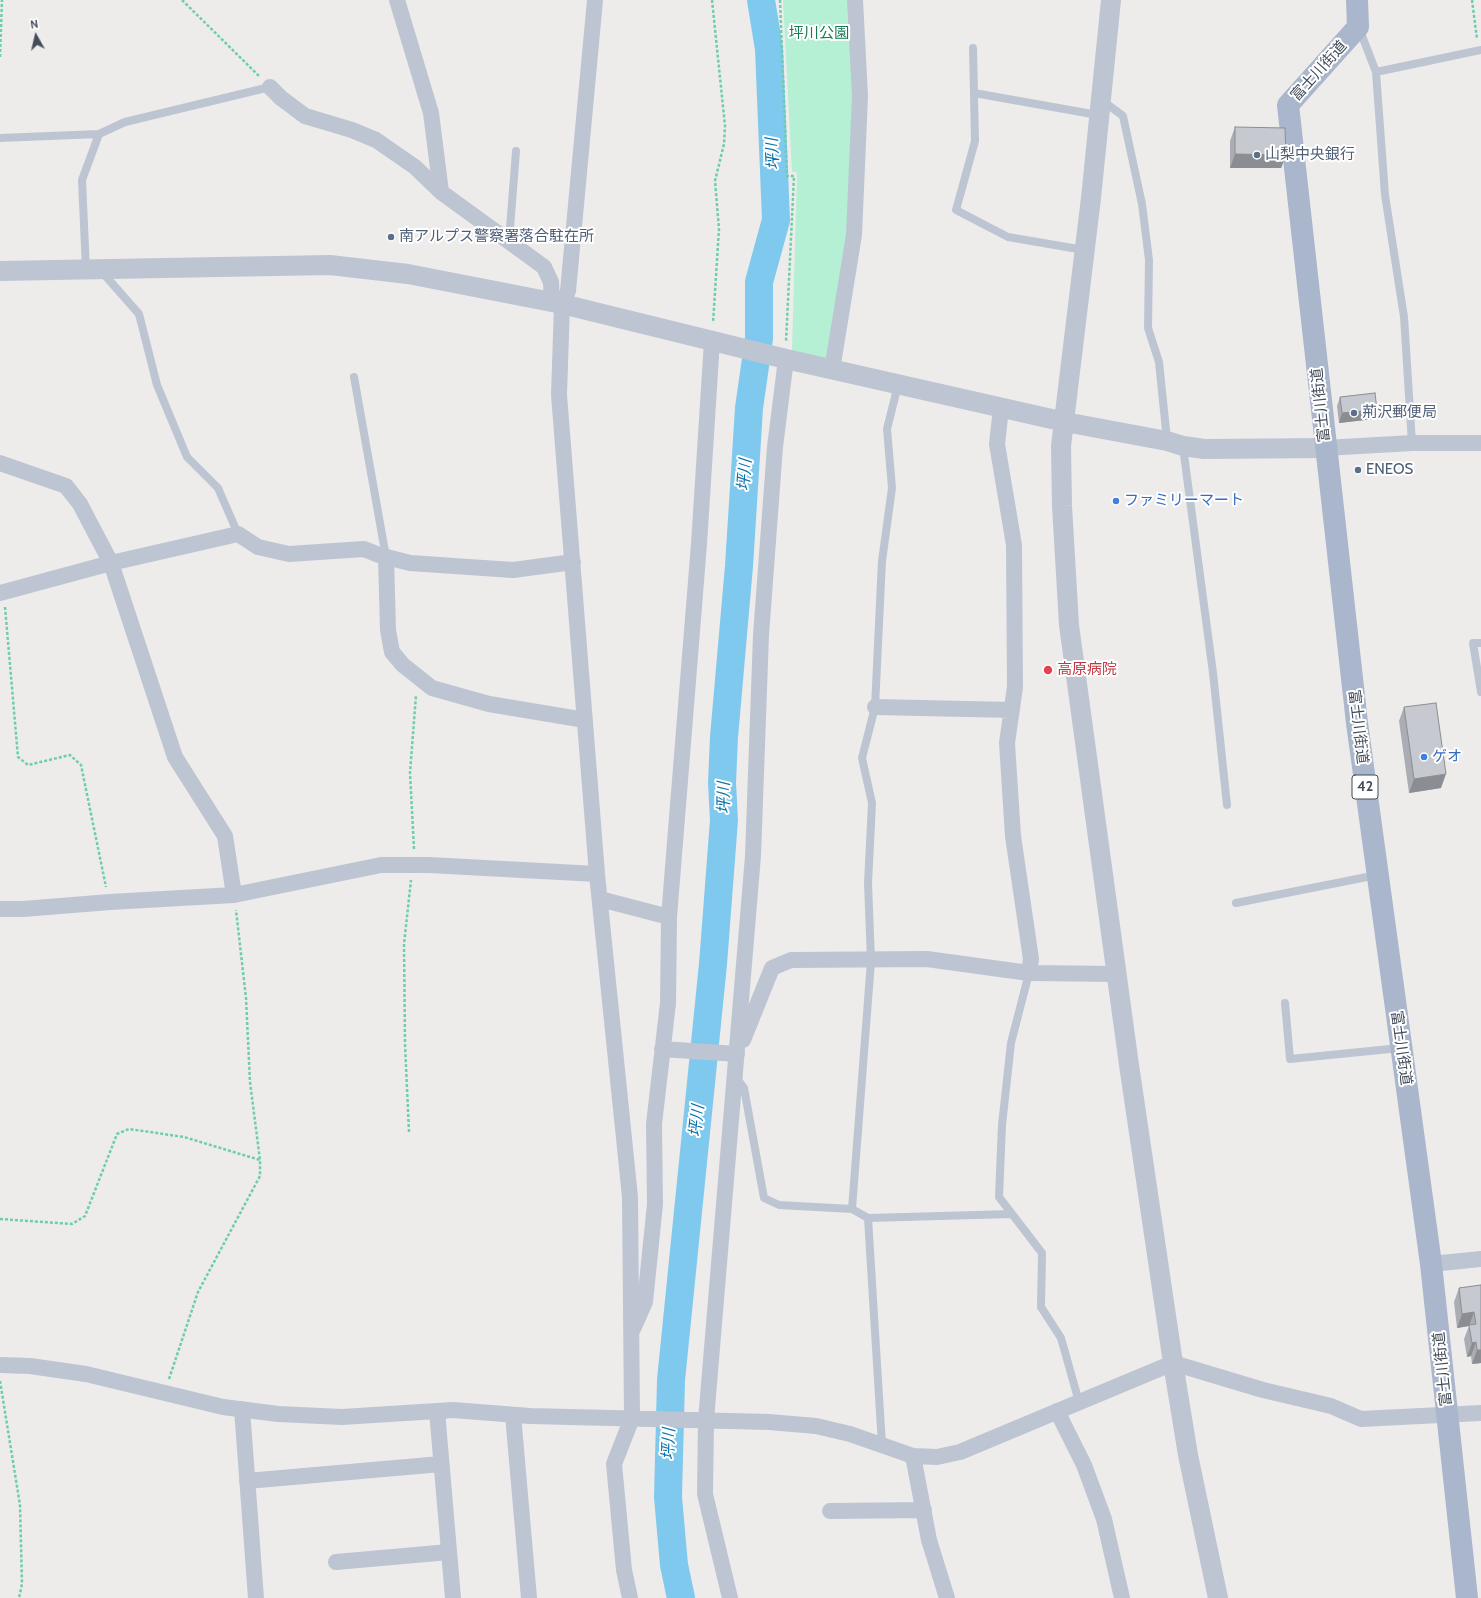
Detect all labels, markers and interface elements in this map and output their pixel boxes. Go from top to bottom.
north arrow [16,16,56,56]
text: N [30,17,39,32]
park label: 坪川公園 [789,25,849,43]
street label: 富士川街道 [1287,37,1351,105]
water label: 坪川 [763,138,783,170]
place label: 山梨中央銀行 [1265,146,1355,164]
marker: 山梨中央銀行 [1252,150,1262,160]
place label: 南アルプス警察署落合駐在所 [399,228,594,246]
marker: 南アルプス警察署落合駐在所 [386,232,396,242]
street label: 富士川街道 [1308,367,1334,443]
place label: 荊沢郵便局 [1362,404,1437,422]
marker: 荊沢郵便局 [1349,408,1359,418]
water label: 坪川 [734,458,756,492]
place label: ENEOS [1366,461,1413,479]
marker: ENEOS [1353,465,1363,475]
place label: ファミリーマート [1124,492,1244,510]
marker: ファミリーマート [1111,496,1121,506]
place label: 高原病院 [1057,661,1117,679]
marker: 高原病院 [1042,664,1054,676]
street label: 富士川街道 [1344,689,1372,765]
place label: ゲオ [1432,748,1462,766]
marker: ゲオ [1419,752,1429,762]
road number: 42 [1352,775,1378,799]
water label: 坪川 [714,782,734,814]
street label: 富士川街道 [1387,1010,1415,1086]
water label: 坪川 [686,1104,708,1138]
street label: 富士川街道 [1430,1331,1456,1407]
water label: 坪川 [659,1428,679,1460]

